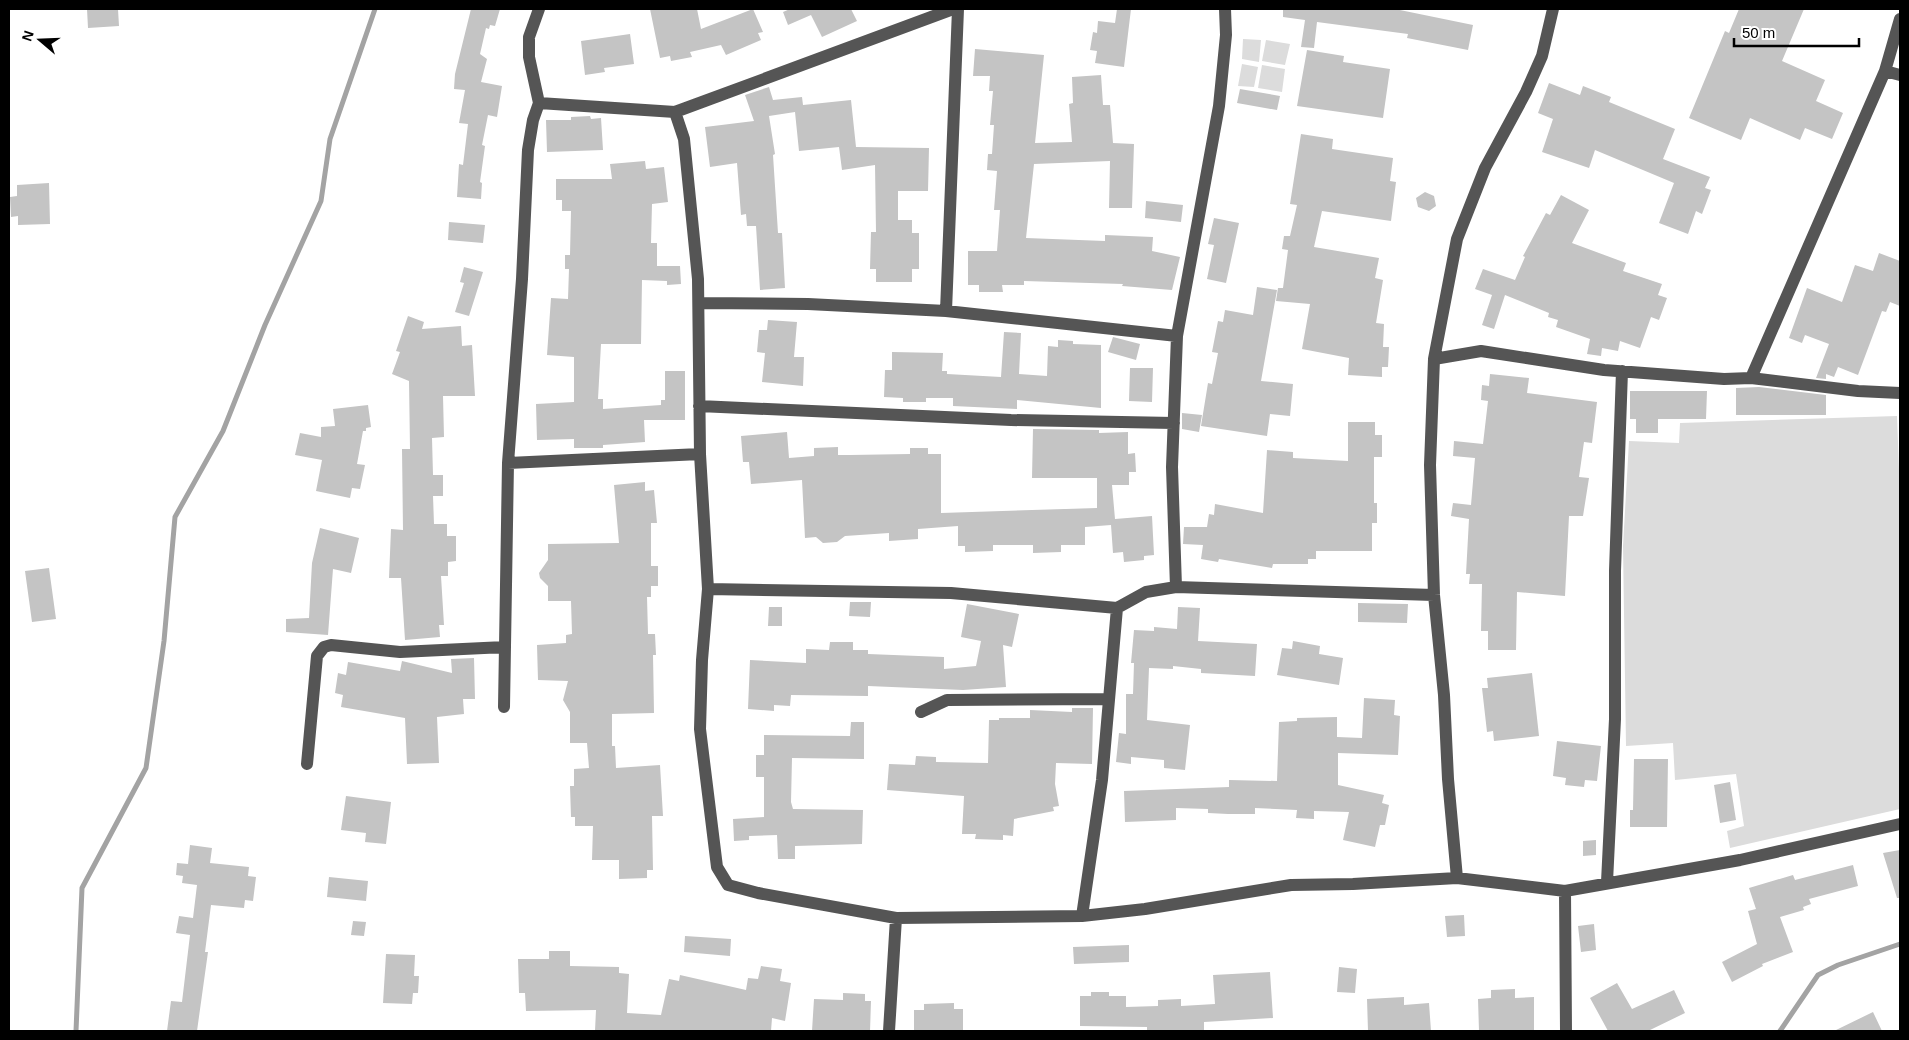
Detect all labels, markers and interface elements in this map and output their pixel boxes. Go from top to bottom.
north arrow [15,15,65,65]
scale bar [1734,15,1859,47]
text: 50 m [1742,24,1775,41]
text: N [18,28,37,43]

